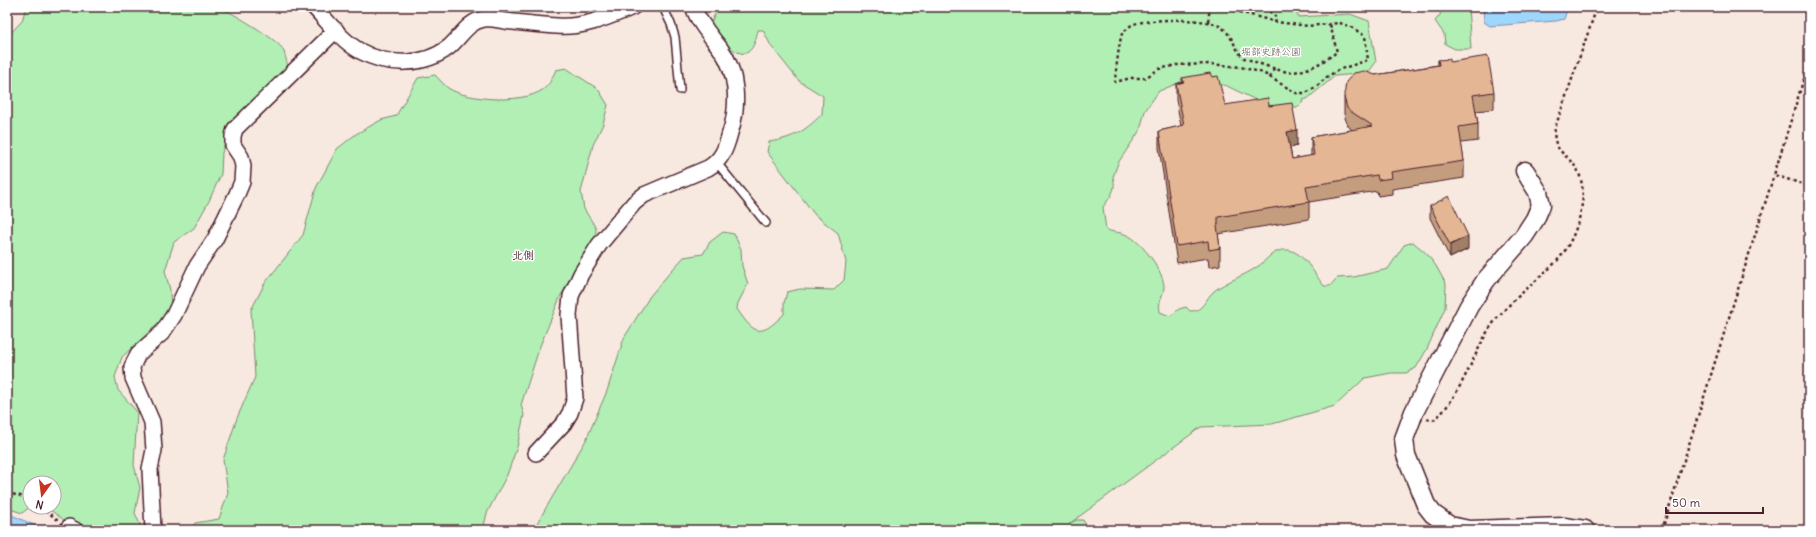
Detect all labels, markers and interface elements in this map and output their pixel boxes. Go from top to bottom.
park label: 堀部史跡公園 [1241,45,1301,58]
district label: 北側 [512,248,534,262]
north arrow [22,475,62,515]
scale bar [1666,489,1763,515]
text: 50 m [1672,495,1701,510]
text: N [34,497,45,512]

